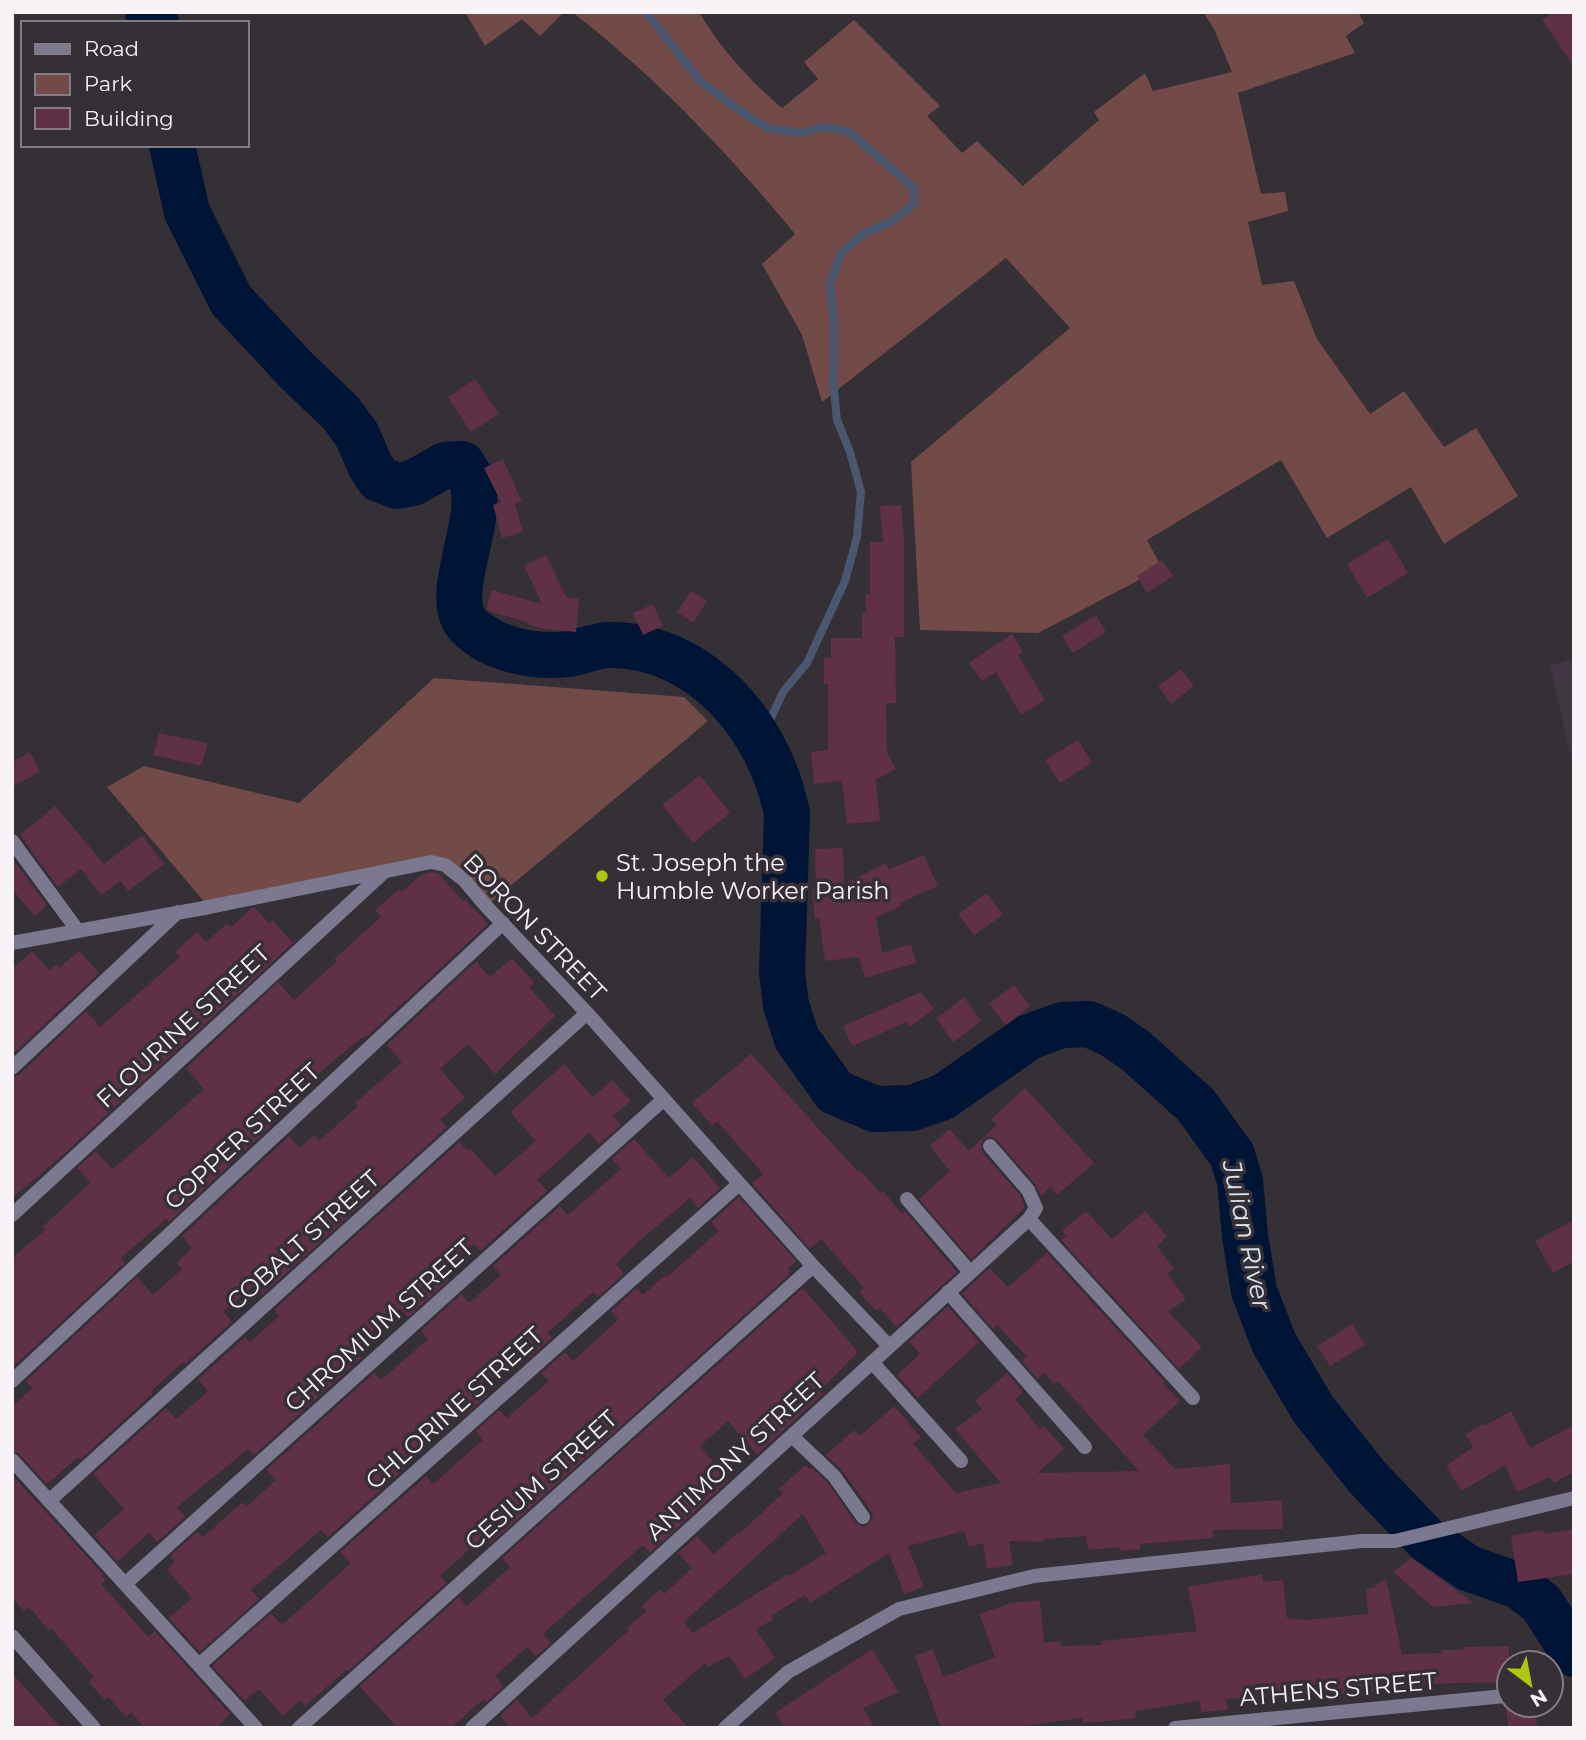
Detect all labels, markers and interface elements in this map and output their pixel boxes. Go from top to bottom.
legend [21,21,248,147]
text: Road [84,36,139,61]
text: Park [84,71,132,96]
text: Building [84,106,174,131]
street label: BORON STREET [458,847,613,1007]
place label: St. Joseph the Humble Worker Parish [616,848,890,905]
marker: St. Joseph the Humble Worker Parish [594,868,610,884]
street label: FLOURINE STREET [90,938,276,1114]
street label: COPPER STREET [158,1057,326,1215]
water label: Julian River [1215,1156,1279,1313]
street label: COBALT STREET [221,1164,385,1316]
street label: CHROMIUM STREET [279,1232,480,1417]
street label: CHLORINE STREET [359,1321,549,1495]
street label: ANTIMONY STREET [640,1366,830,1546]
street label: CESIUM STREET [459,1404,623,1556]
north arrow [1495,1649,1565,1719]
street label: ATHENS STREET [1238,1666,1438,1712]
text: N [1526,1684,1551,1712]

